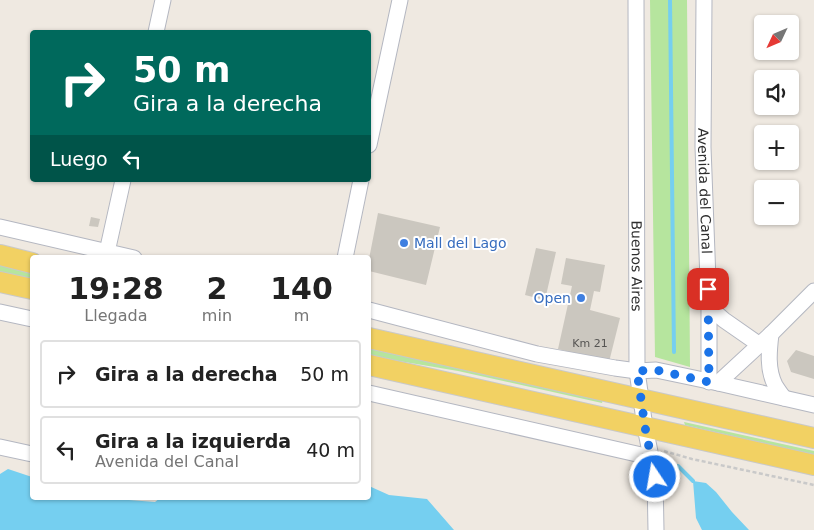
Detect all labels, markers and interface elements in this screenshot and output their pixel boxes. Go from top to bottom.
north arrow [754,15,799,60]
map controls [754,15,799,225]
icon: right [50,50,115,115]
text: 50 m [133,50,230,90]
button: sound [754,70,799,115]
text: Gira a la derecha [133,91,322,116]
button: + [754,125,799,170]
street label: Avenida del Canal [695,128,715,254]
icon: left [118,145,146,173]
text: Luego [50,148,108,170]
button: − [754,180,799,225]
street label: Buenos Aires [629,220,645,312]
place label: Mall del Lago [414,235,507,251]
marker: Mall del Lago [398,237,410,249]
pin [687,268,729,310]
text: 19:28 [68,271,164,306]
text: 2 [206,271,227,306]
text: 140 [270,271,333,306]
icon: arrive [694,275,722,303]
place label: Open [534,290,571,306]
marker: Open [575,292,587,304]
text: Llegada [84,306,147,325]
text: min [202,306,232,325]
text: m [294,306,309,325]
house number: Km 21 [572,337,608,350]
icon: right [52,360,80,388]
text: Gira a la derecha [95,363,278,385]
text: 50 m [300,363,349,385]
text: Gira a la izquierda [95,430,291,452]
icon: left [52,436,80,464]
text: 40 m [306,439,355,461]
position arrow [628,450,680,502]
text: Avenida del Canal [95,452,239,471]

